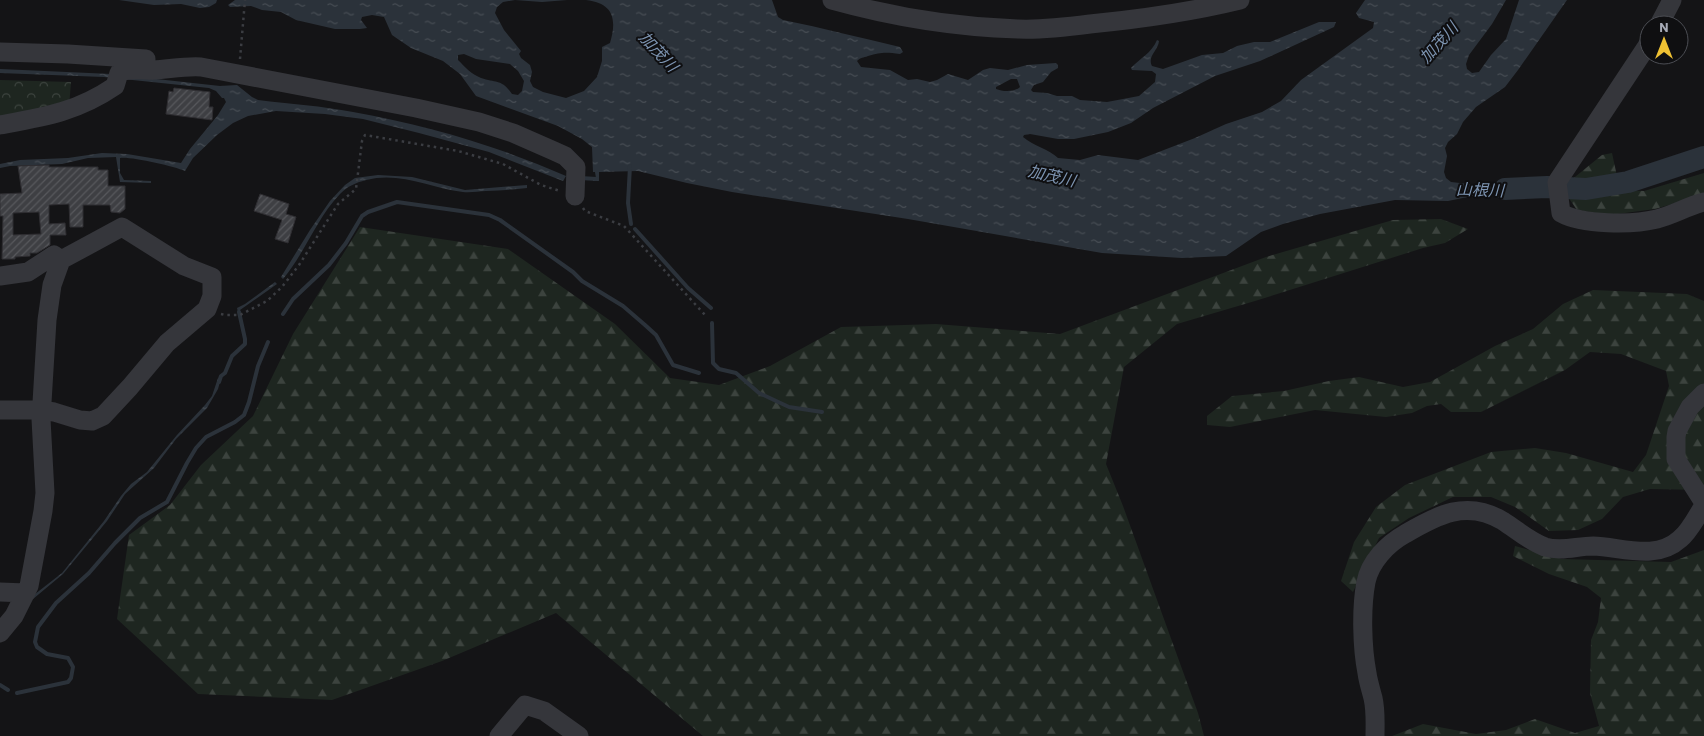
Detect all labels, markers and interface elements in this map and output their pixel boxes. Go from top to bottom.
north arrow [1639,15,1689,65]
water label: 加茂川 [1415,16,1462,66]
text: N [1659,18,1669,35]
water label: 加茂川 [636,27,684,76]
water label: 加茂川 [1026,160,1079,190]
water label: 山根川 [1456,179,1506,199]

